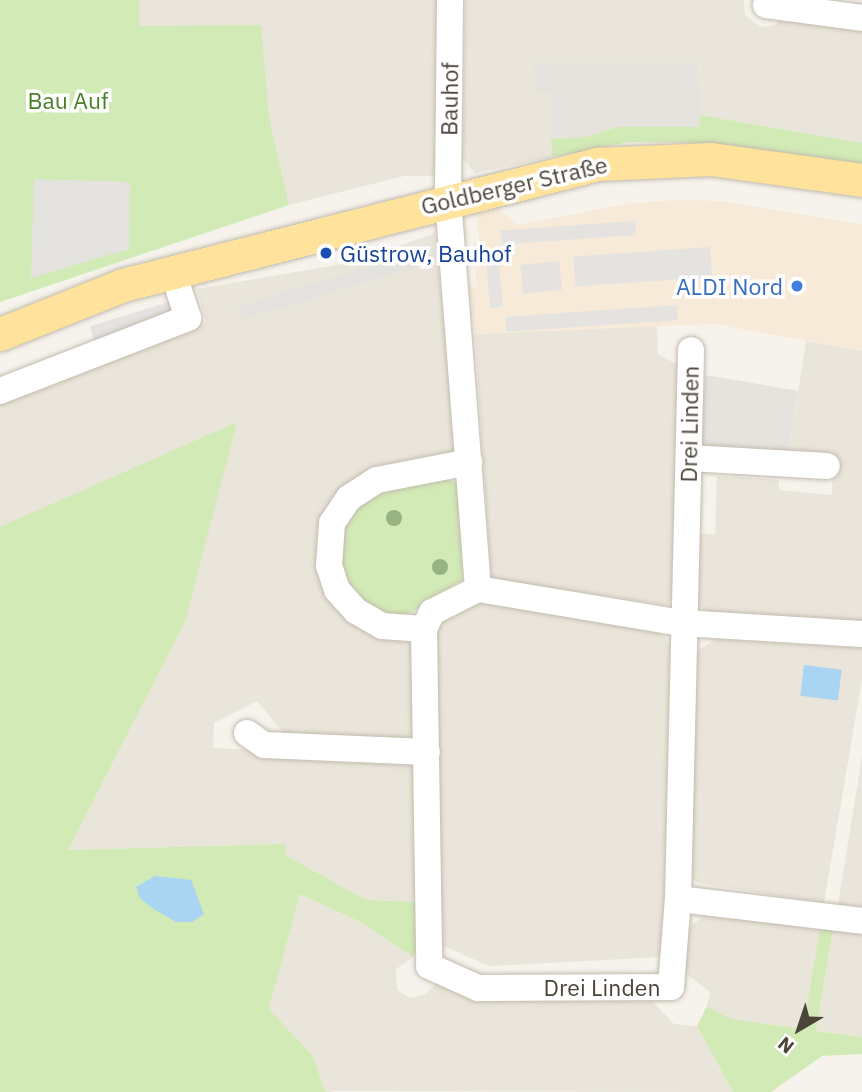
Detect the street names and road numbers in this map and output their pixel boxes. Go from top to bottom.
street label: Bauhof [435,62,463,136]
street label: Goldberger Straße [418,150,610,220]
street label: Drei Linden [674,365,704,483]
street label: Drei Linden [544,973,660,1001]

